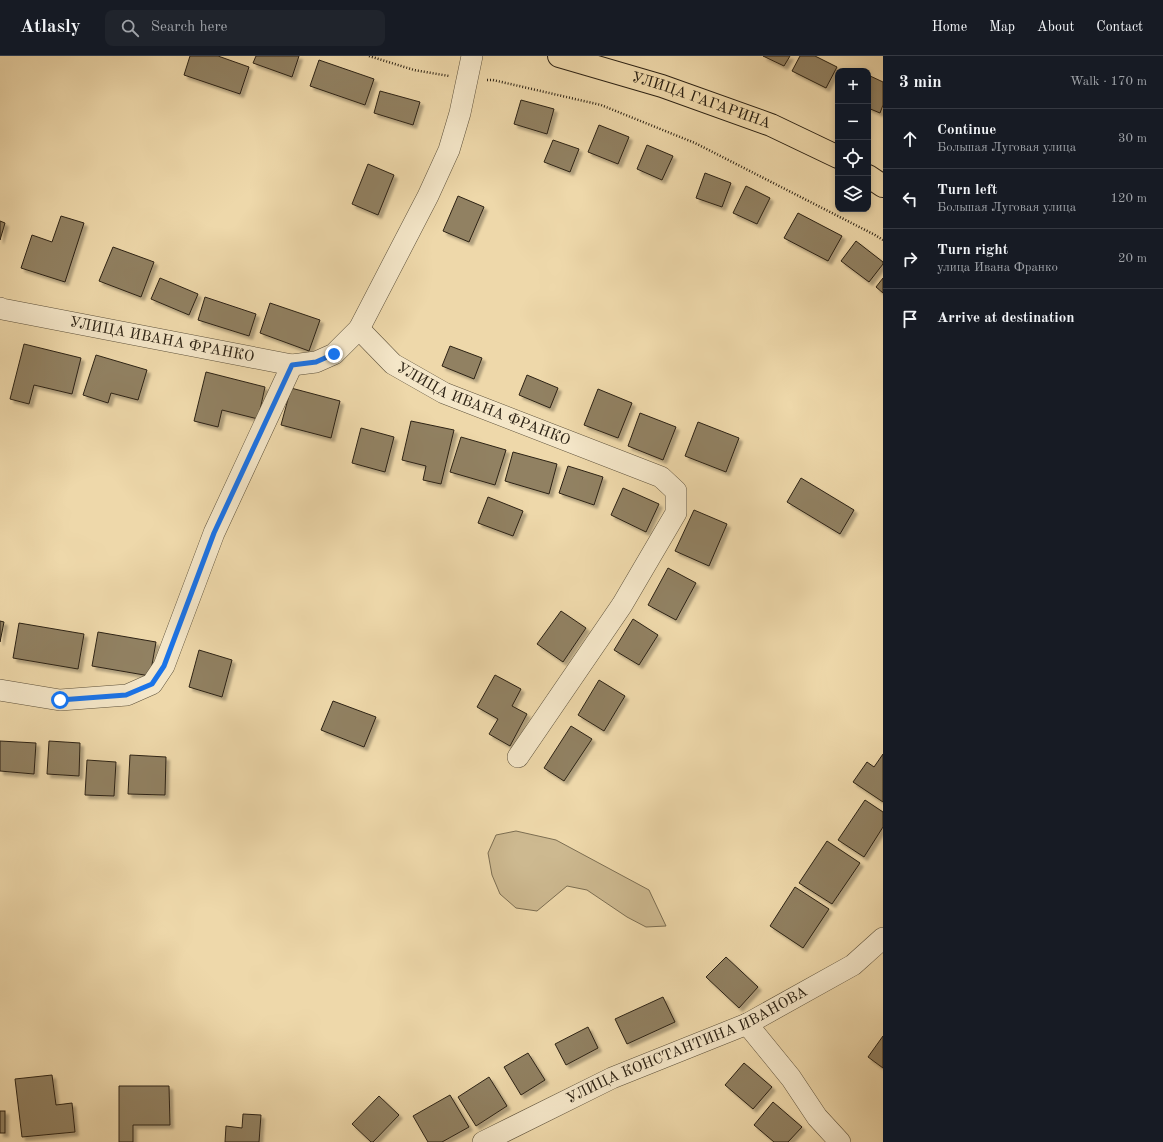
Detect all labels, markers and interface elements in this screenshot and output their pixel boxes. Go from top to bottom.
search box [105,10,385,46]
icon: search [119,17,141,39]
text: Atlasly [20,18,81,37]
text: Search here [151,20,228,35]
text: Home [932,20,967,34]
text: Map [989,20,1015,34]
text: About [1037,20,1074,34]
text: Contact [1096,20,1143,34]
map controls [835,68,871,212]
button: + [835,68,871,104]
street label: УЛИЦА ГАГАРИНА [630,70,773,132]
text: 3 min [899,74,942,91]
text: Walk · 170 m [1070,75,1147,88]
button: − [835,104,871,140]
text: Continue [937,123,996,138]
icon: ahead [899,128,921,150]
text: 30 m [1118,132,1147,145]
button: locate [835,140,871,176]
text: Большая Луговая улица [937,141,1076,154]
button: layers [835,176,871,212]
text: Turn left [937,183,997,198]
icon: left [899,188,921,210]
text: 120 m [1110,192,1147,205]
text: Большая Луговая улица [937,201,1076,214]
text: Turn right [937,243,1008,258]
icon: right [899,248,921,270]
text: 20 m [1118,252,1147,265]
text: улица Ивана Франко [937,261,1058,274]
icon: arrive [899,308,921,330]
text: Arrive at destination [937,311,1075,326]
street label: УЛИЦА ИВАНА ФРАНКО [68,315,256,365]
route end [325,345,343,363]
street label: УЛИЦА ИВАНА ФРАНКО [394,360,572,449]
route start [51,691,69,709]
street label: УЛИЦА КОНСТАНТИНА ИВАНОВА [564,984,811,1107]

